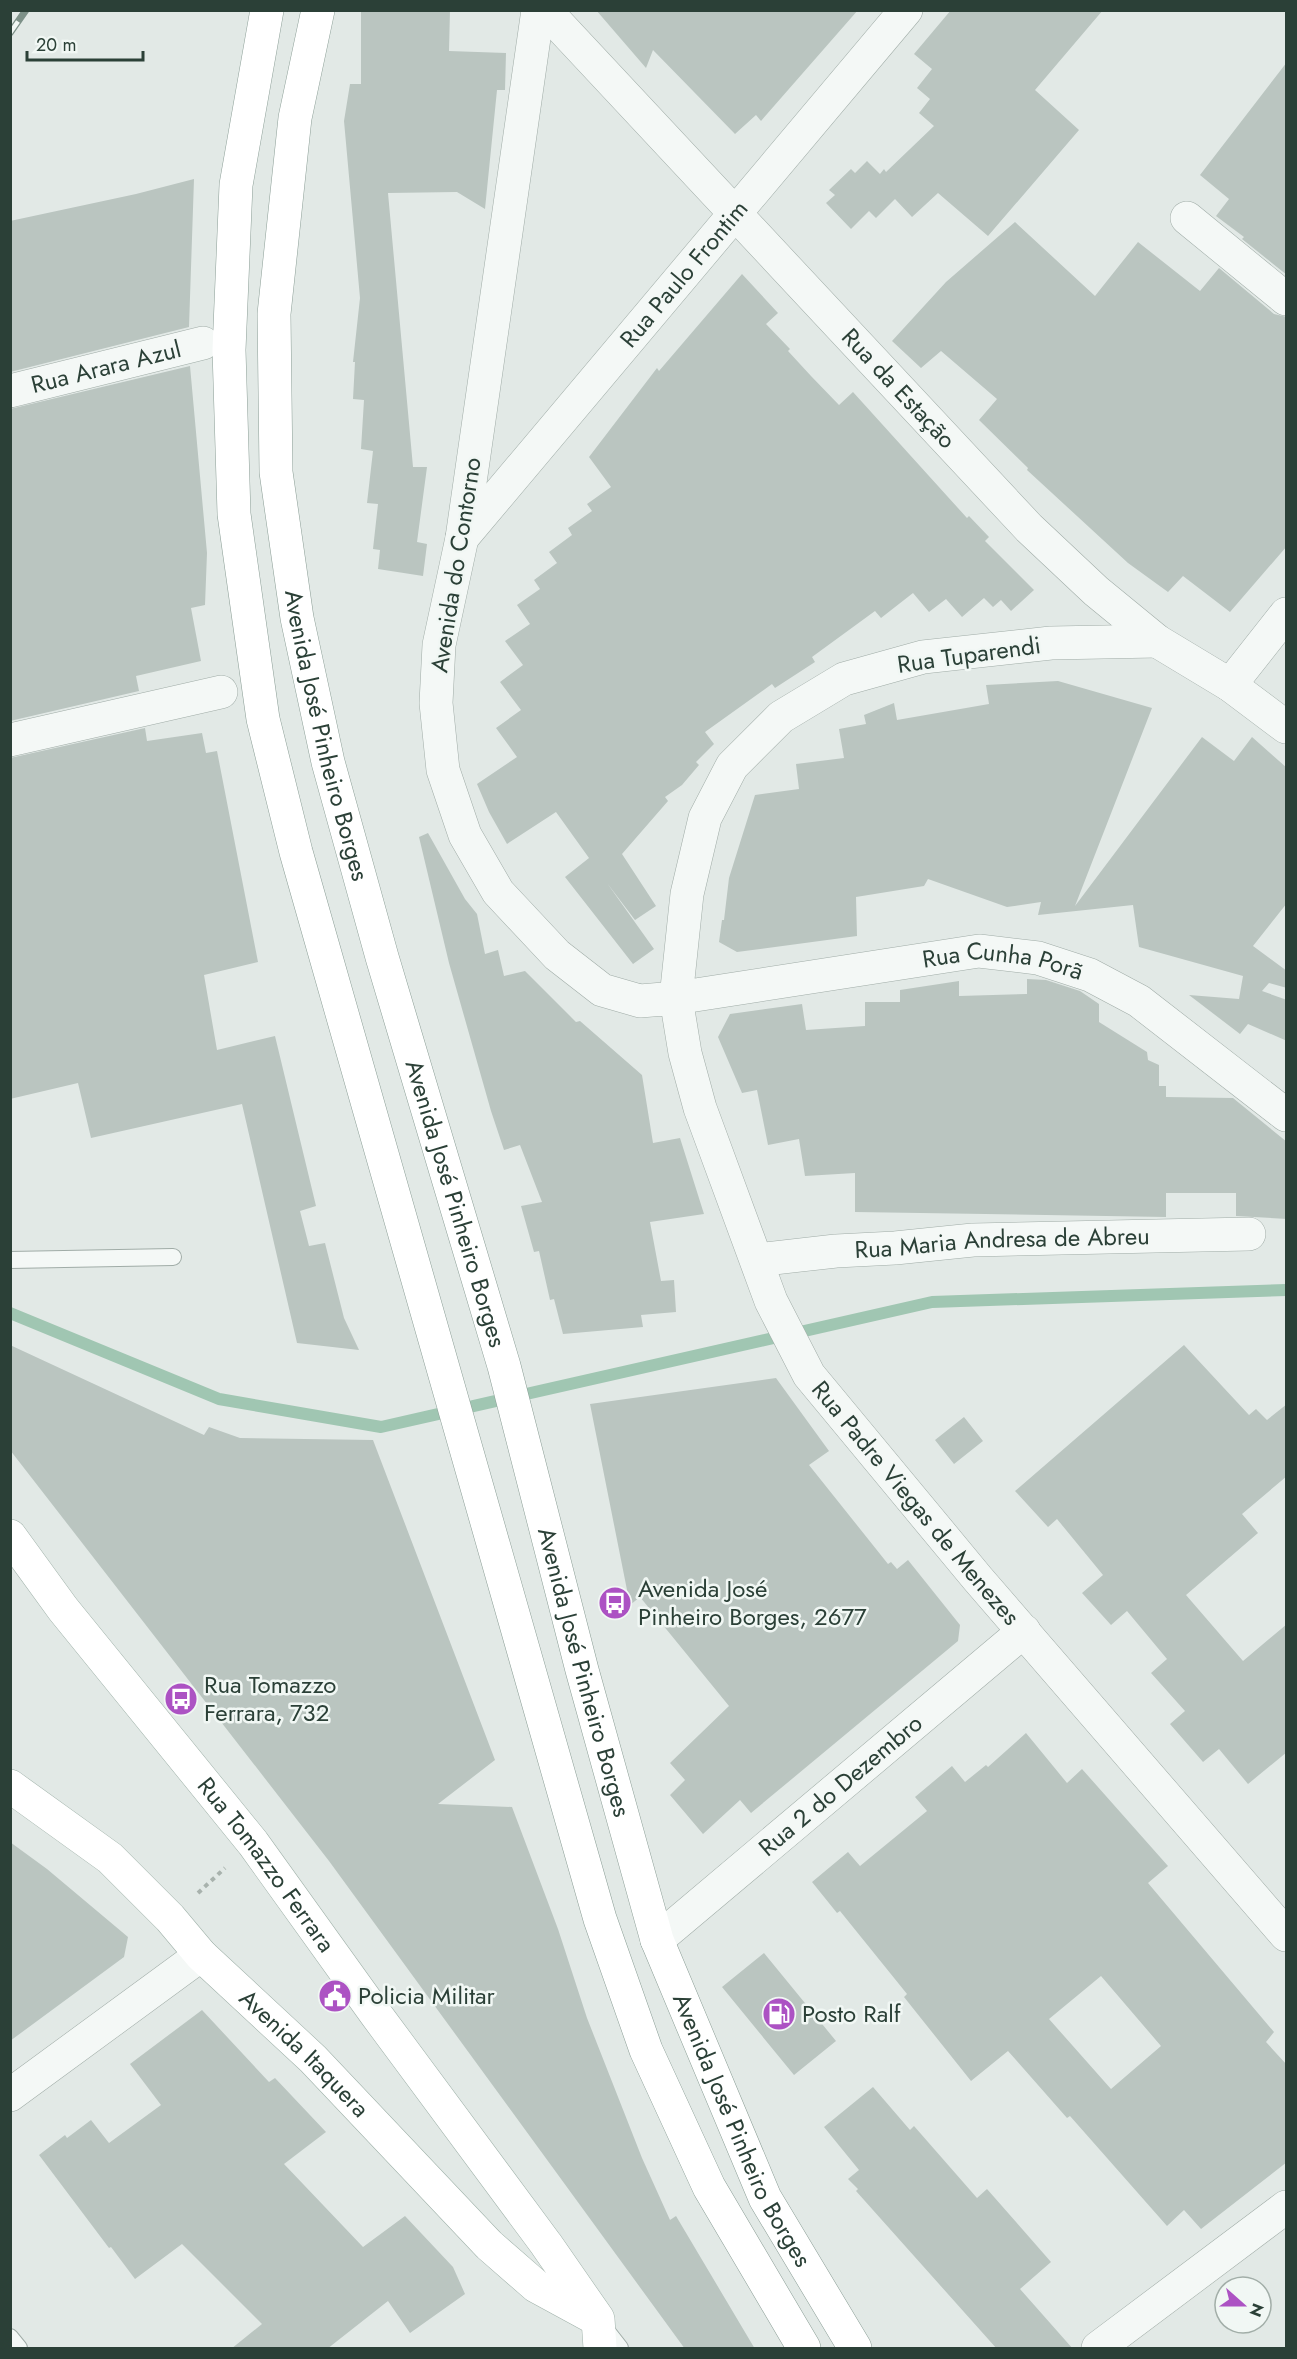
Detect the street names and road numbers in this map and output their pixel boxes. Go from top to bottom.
street label: Rua Paulo Frontim [611,192,756,355]
street label: Rua da Estação [834,320,964,456]
street label: Rua Arara Azul [27,331,185,402]
street label: Avenida do Contorno [421,455,490,675]
street label: Avenida José Pinheiro Borges [276,588,378,885]
street label: Rua Tuparendi [895,627,1043,682]
street label: Rua Cunha Porã [920,933,1088,989]
street label: Avenida José Pinheiro Borges [397,1056,515,1351]
street label: Rua Maria Andresa de Abreu [854,1218,1150,1267]
street label: Rua Padre Viegas de Menezes [804,1373,1028,1633]
street label: Avenida José Pinheiro Borges [529,1524,640,1821]
street label: Rua 2 do Dezembro [751,1706,930,1864]
street label: Rua Tomazzo Ferrara [189,1769,344,1959]
street label: Avenida Itaquera [232,1981,378,2125]
street label: Avenida José Pinheiro Borges [664,1988,820,2274]

